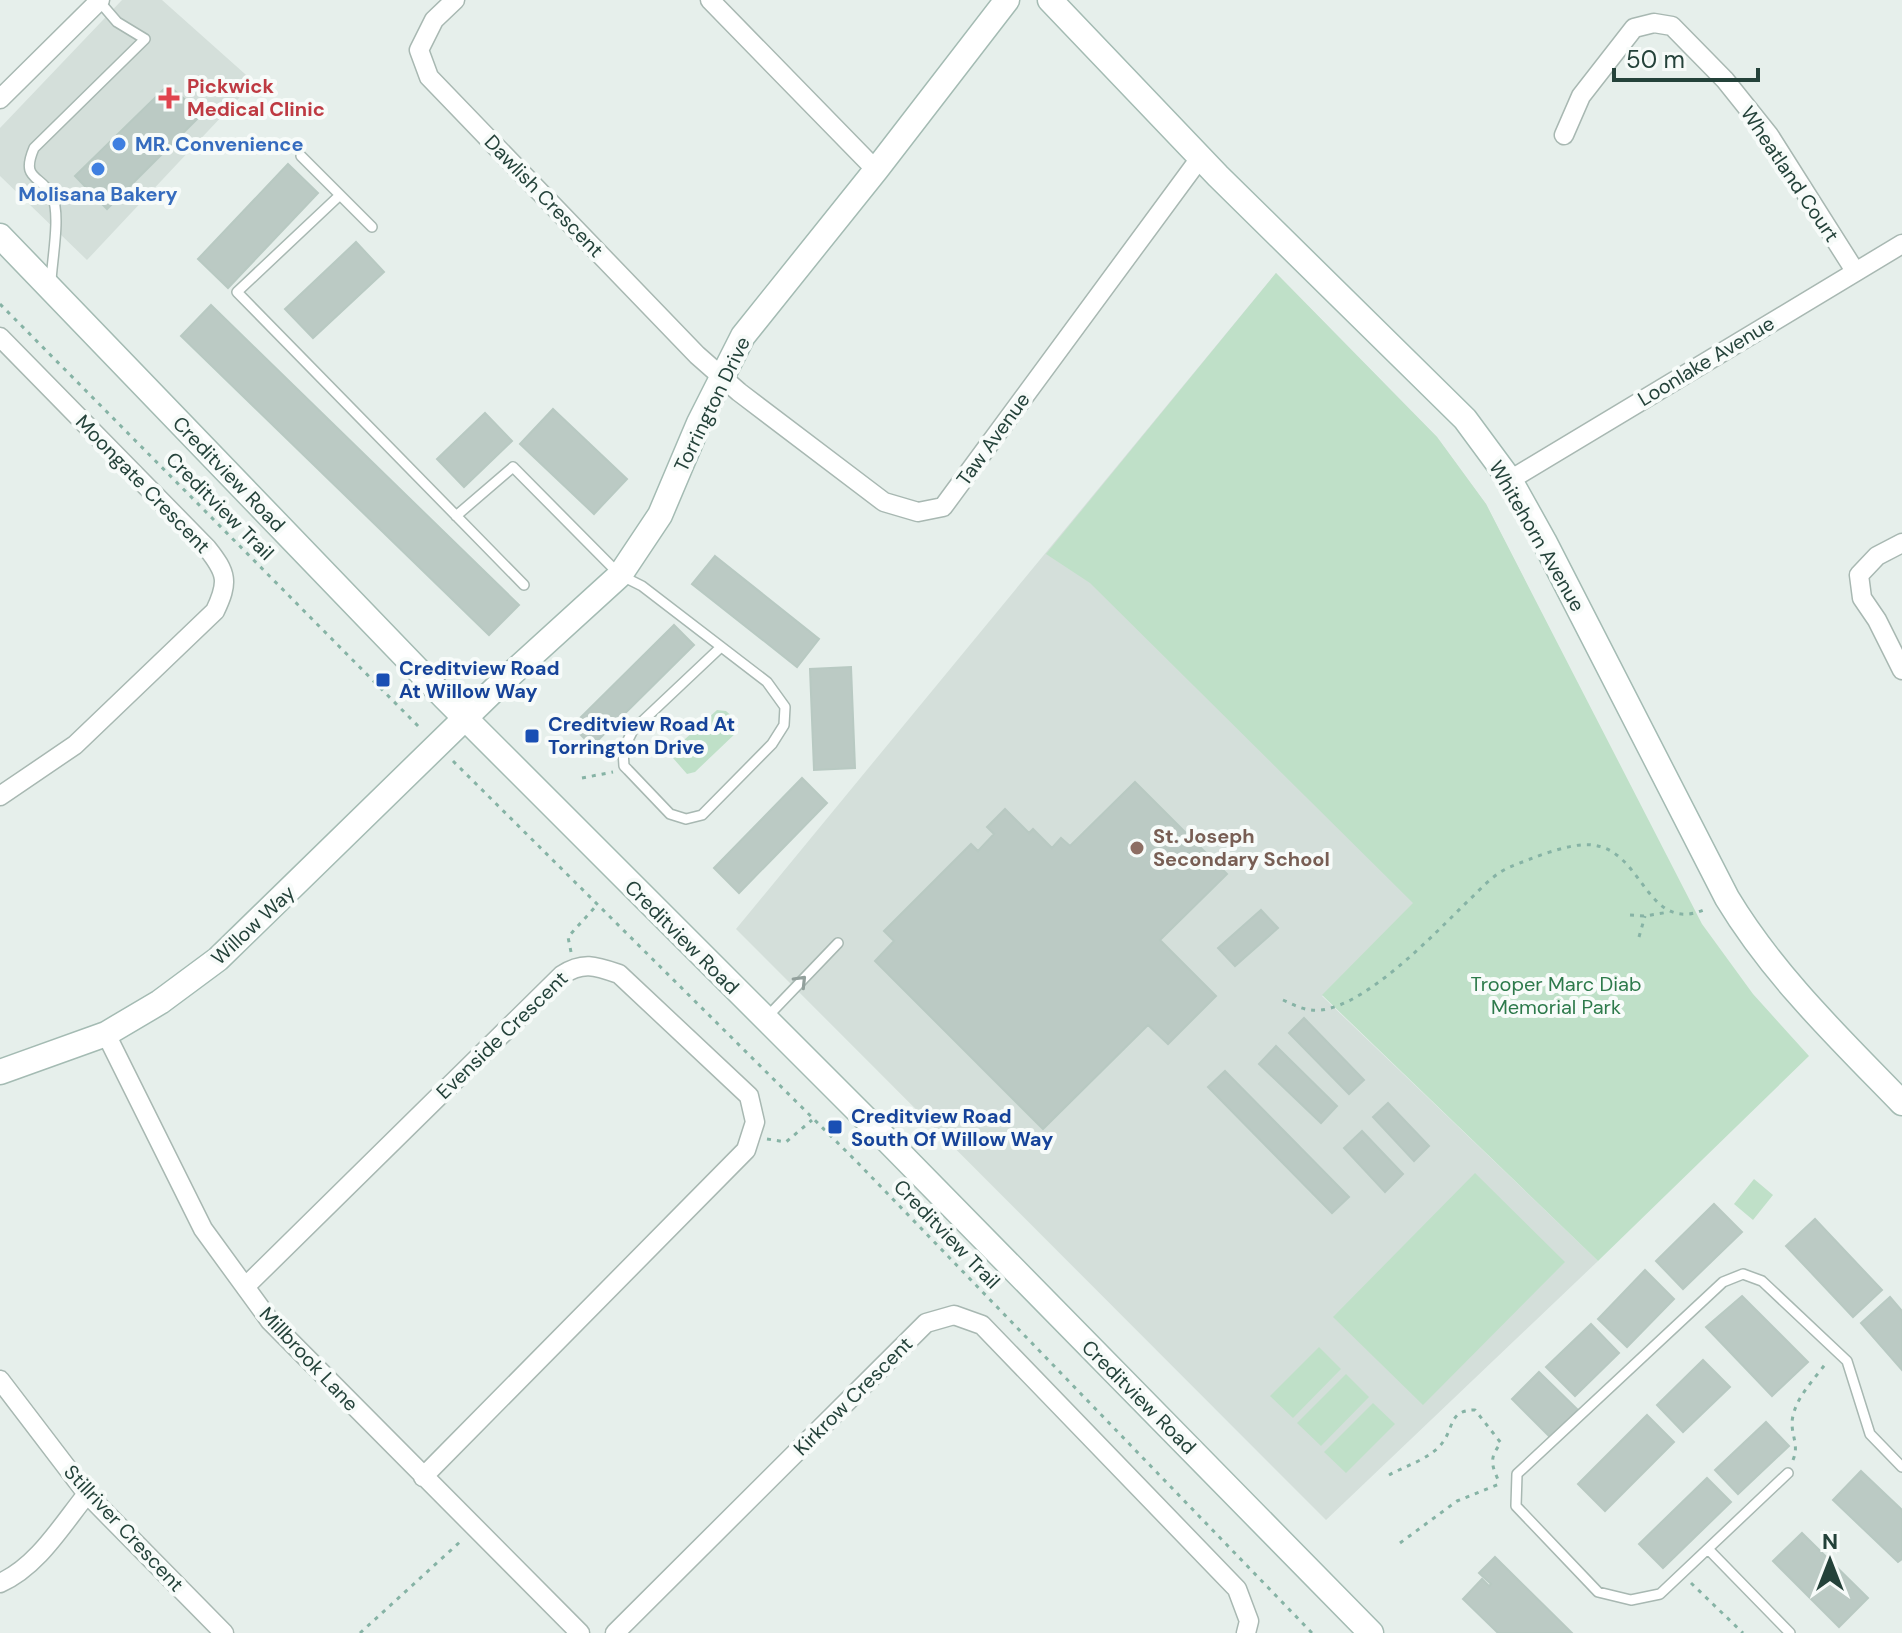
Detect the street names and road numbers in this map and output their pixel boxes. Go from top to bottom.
street label: Wheatland Court [1735,101,1845,247]
street label: Dawlish Crescent [479,129,609,263]
street label: Loonlake Avenue [1633,310,1779,412]
street label: Torrington Drive [668,332,756,476]
street label: Taw Avenue [950,387,1036,491]
street label: Moongate Crescent [70,409,216,559]
street label: Creditview Road [167,411,291,537]
street label: Creditview Trail [160,446,280,566]
street label: Whitehorn Avenue [1483,456,1591,616]
street label: Creditview Road [619,874,745,1000]
street label: Willow Way [206,880,300,970]
street label: Evenside Crescent [431,965,573,1104]
street label: Creditview Trail [888,1174,1006,1294]
street label: Millbrook Lane [254,1301,364,1417]
street label: Kirkrow Crescent [788,1331,918,1461]
street label: Creditview Road [1076,1334,1202,1460]
street label: Stillriver Crescent [58,1459,190,1597]

